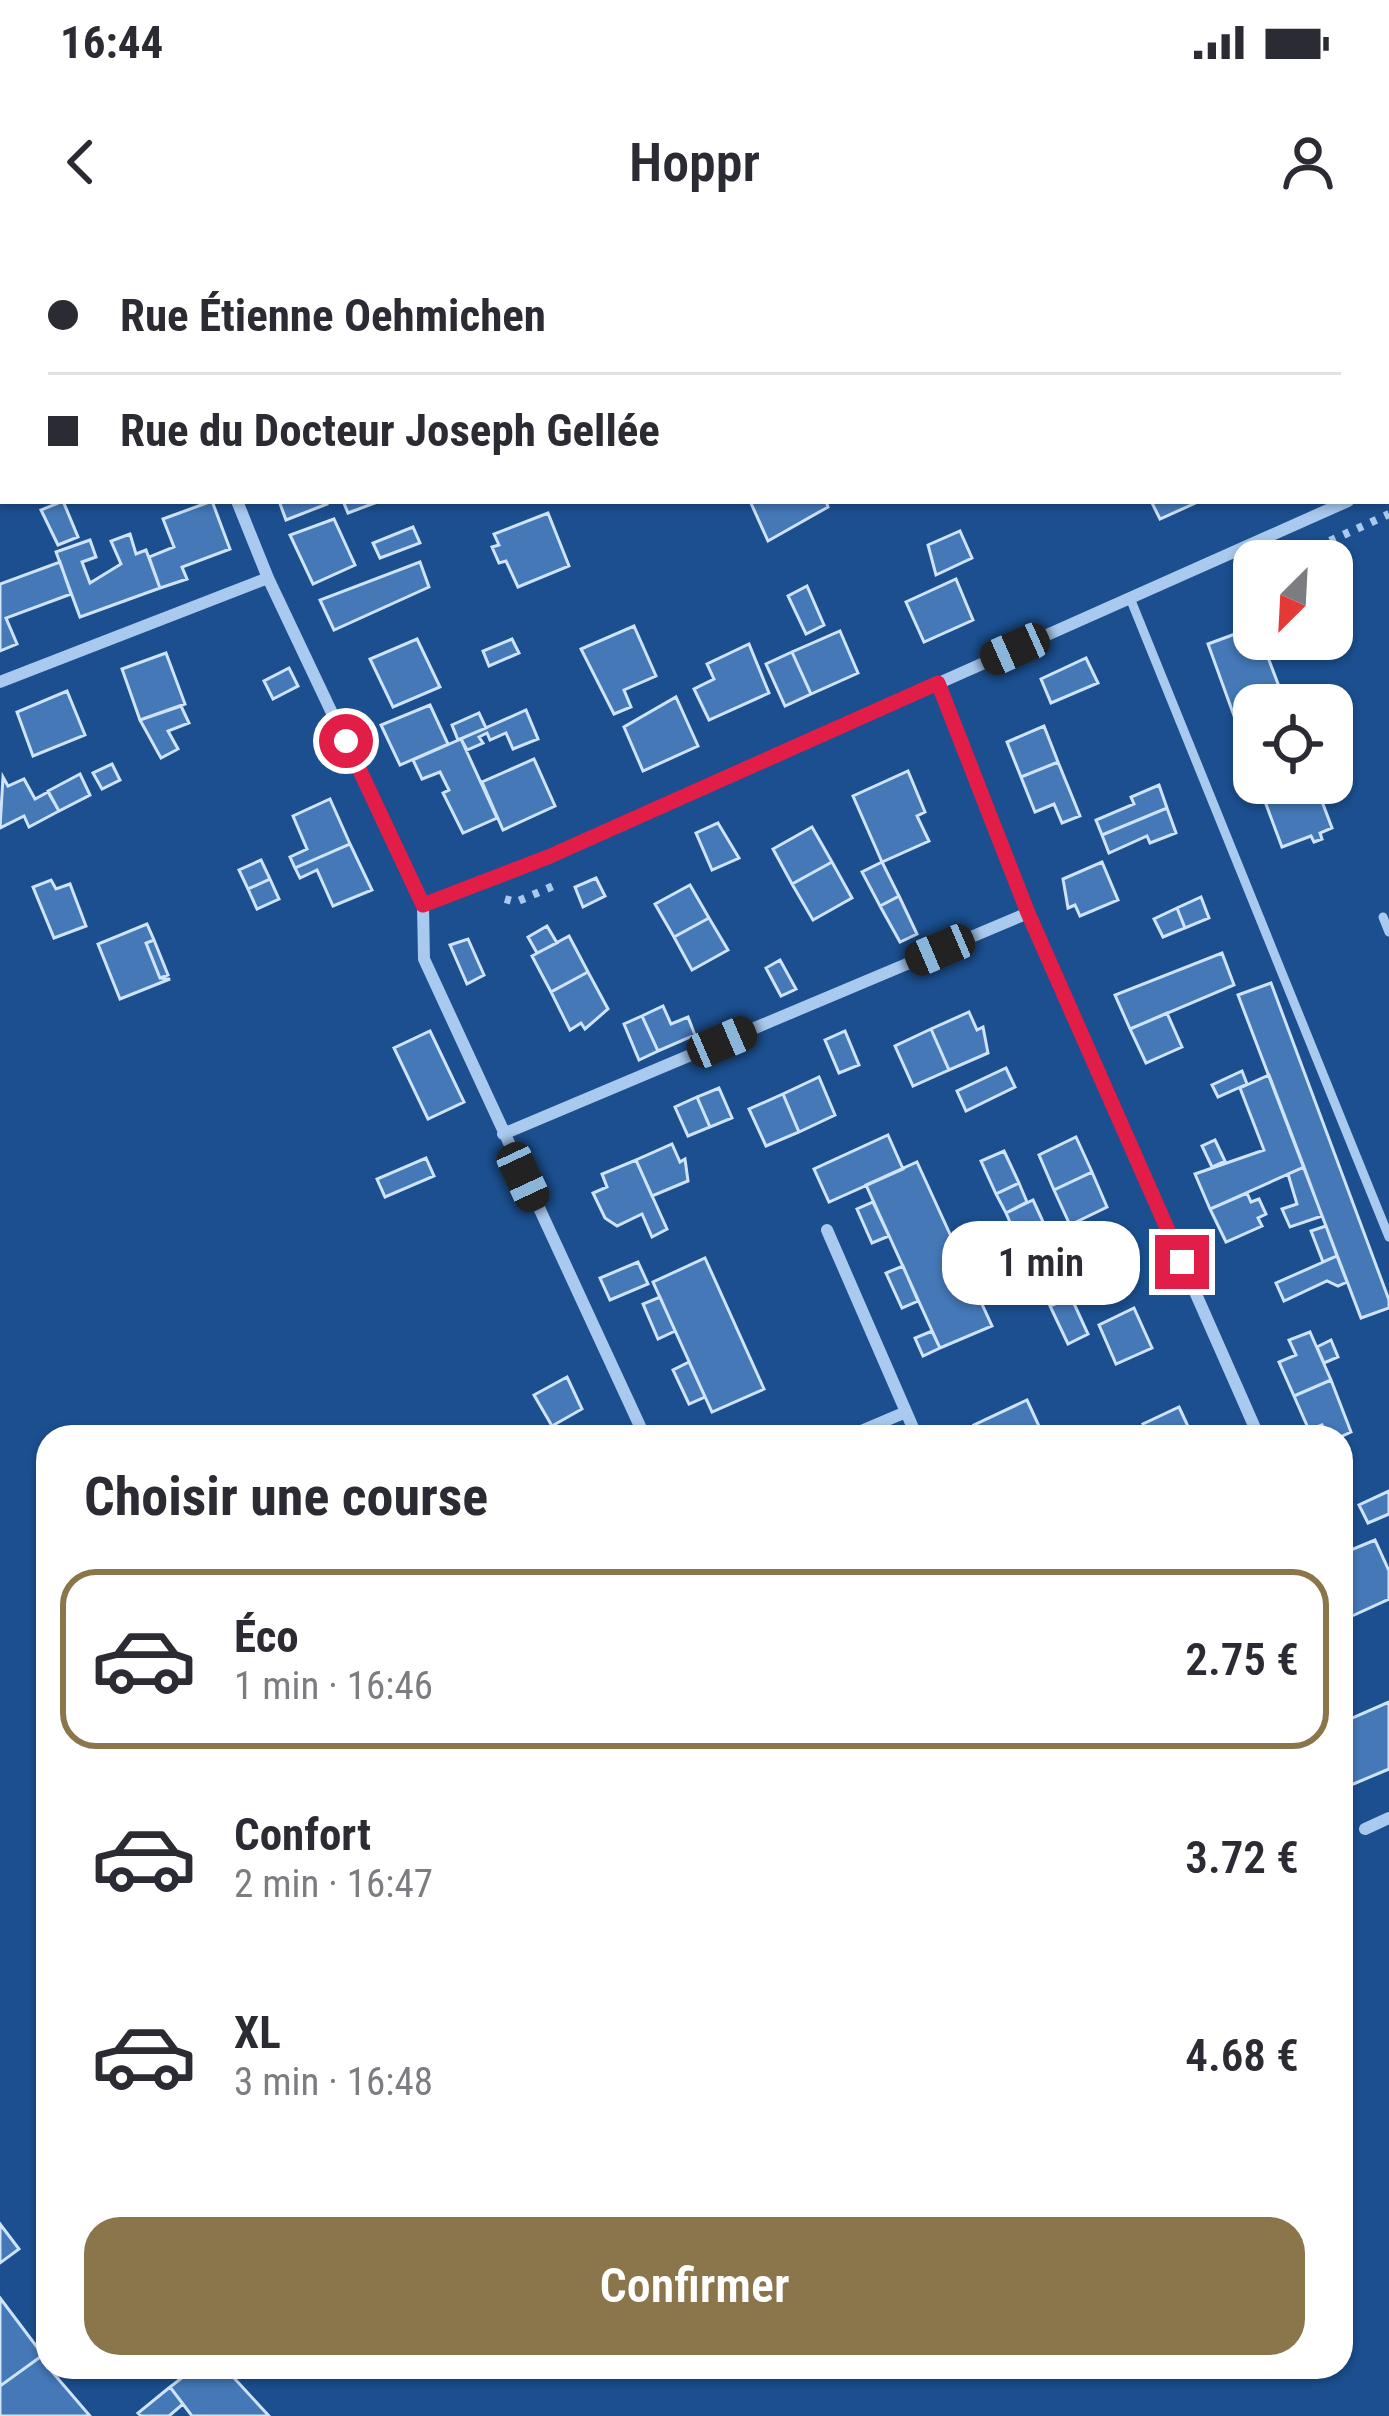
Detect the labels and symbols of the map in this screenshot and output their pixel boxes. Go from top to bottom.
north arrow [1233,540,1353,660]
car [975,618,1055,680]
route start [319,714,373,768]
car [900,919,980,981]
car [682,1011,762,1073]
car [491,1137,555,1217]
callout: 1 min [942,1220,1140,1304]
route end [1155,1235,1209,1289]

